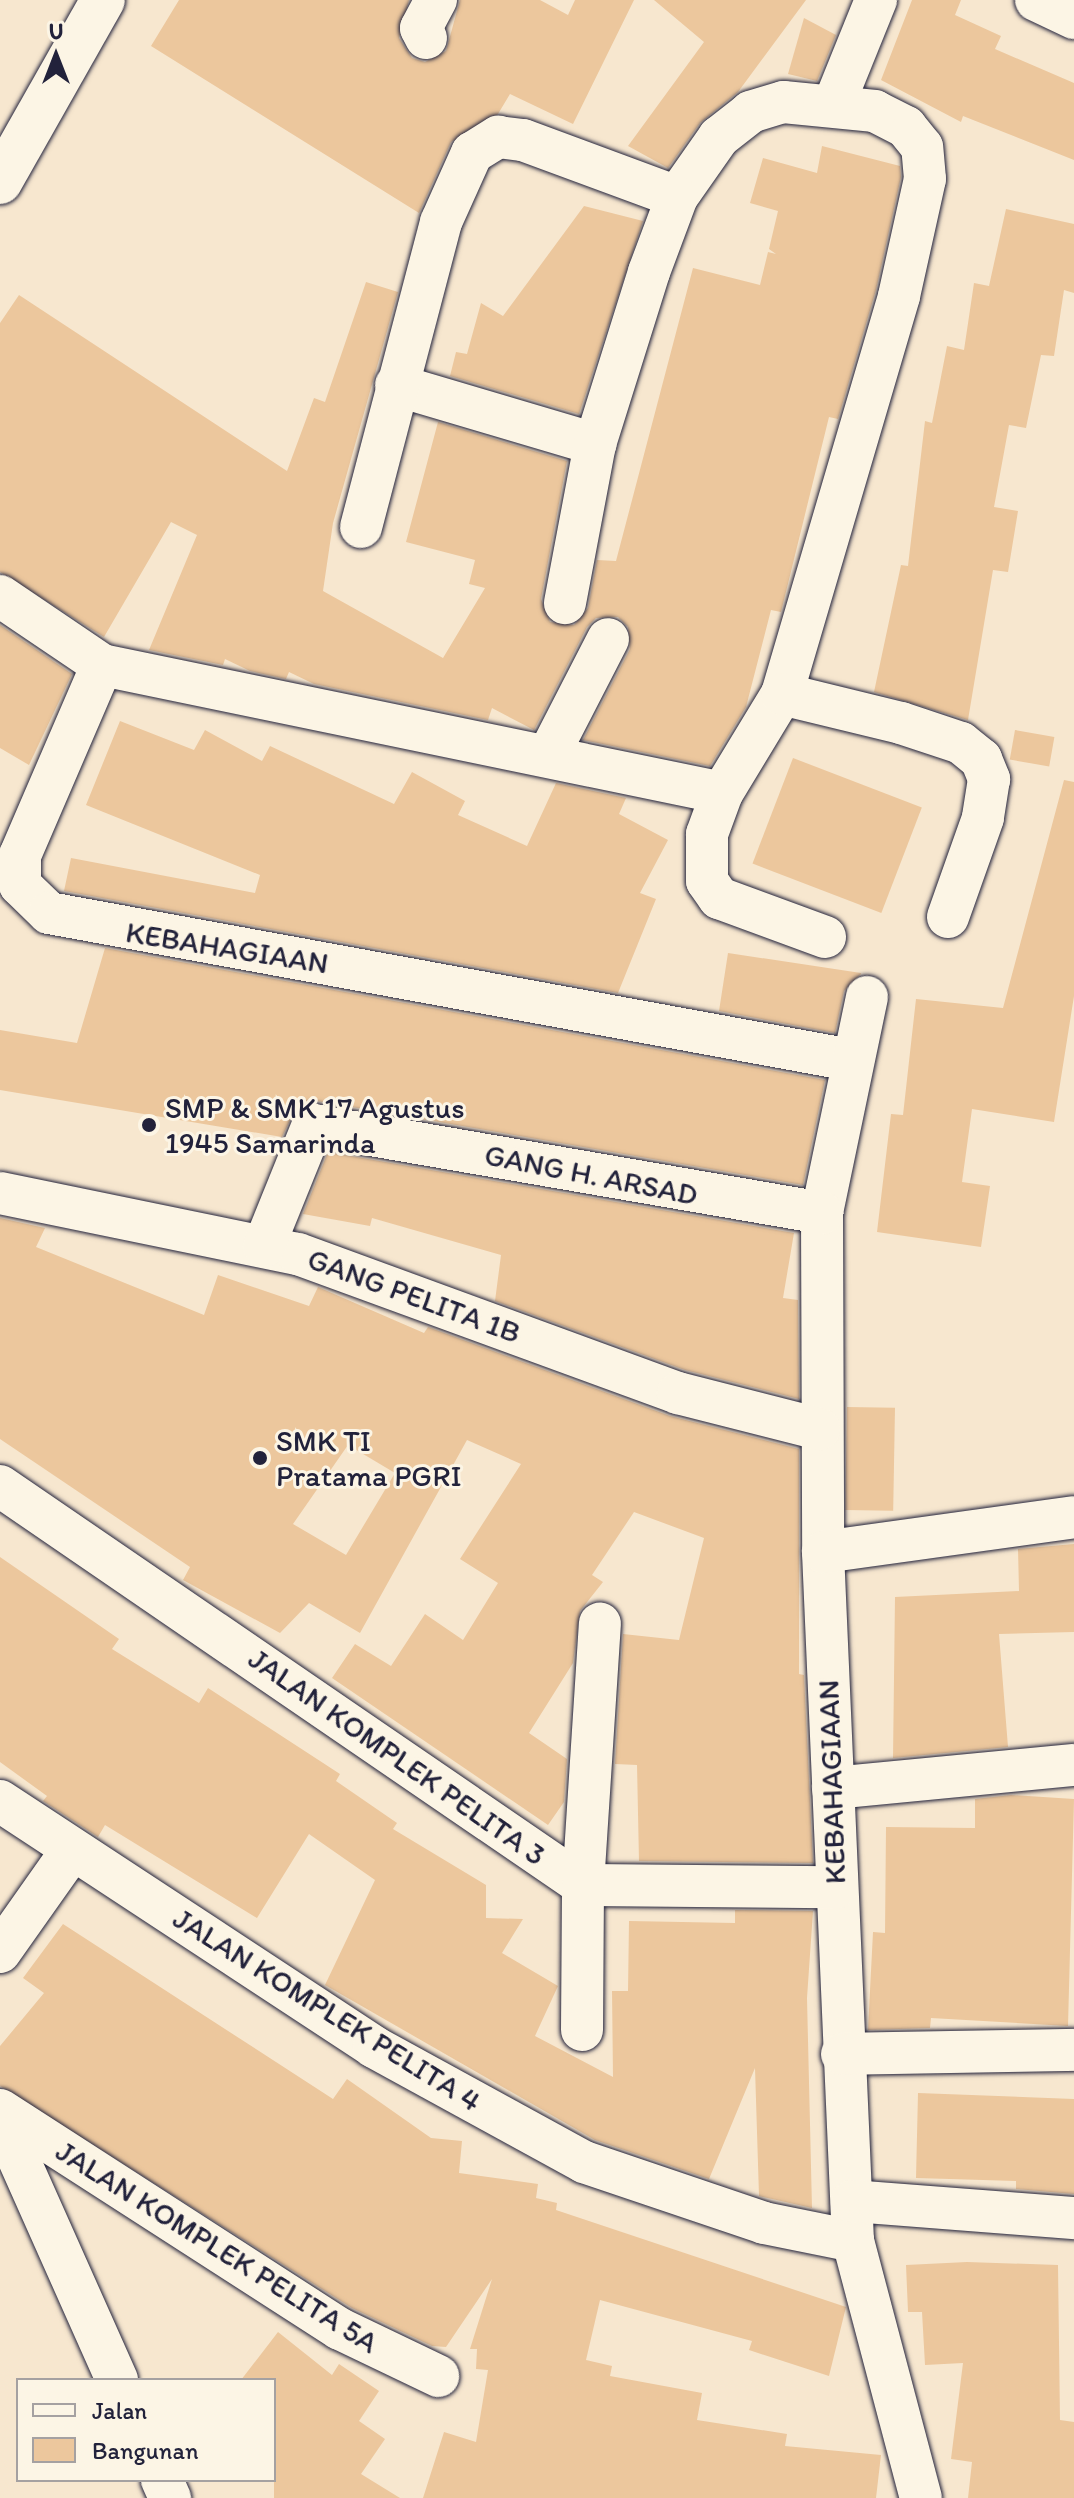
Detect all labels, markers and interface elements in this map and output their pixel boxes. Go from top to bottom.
north arrow [16,16,96,96]
text: U [49,18,63,45]
street label: KEBAHAGIAAN [123,914,331,982]
place label: SMP & SMK 17 Agustus 1945 Samarinda [165,1090,465,1160]
marker: SMP & SMK 17 Agustus 1945 Samarinda [140,1116,158,1134]
street label: GANG H. ARSAD [482,1137,700,1213]
street label: GANG PELITA 1B [304,1241,524,1351]
place label: SMK TI Pratama PGRI [276,1423,462,1494]
marker: SMK TI Pratama PGRI [251,1449,269,1467]
street label: JALAN KOMPLEK PELITA 3 [243,1642,551,1872]
street label: KEBAHAGIAAN [810,1679,854,1885]
street label: JALAN KOMPLEK PELITA 4 [168,1902,486,2118]
street label: JALAN KOMPLEK PELITA 5A [51,2134,383,2360]
legend [16,2378,276,2482]
text: Jalan [92,2396,147,2425]
text: Bangunan [92,2436,199,2465]

